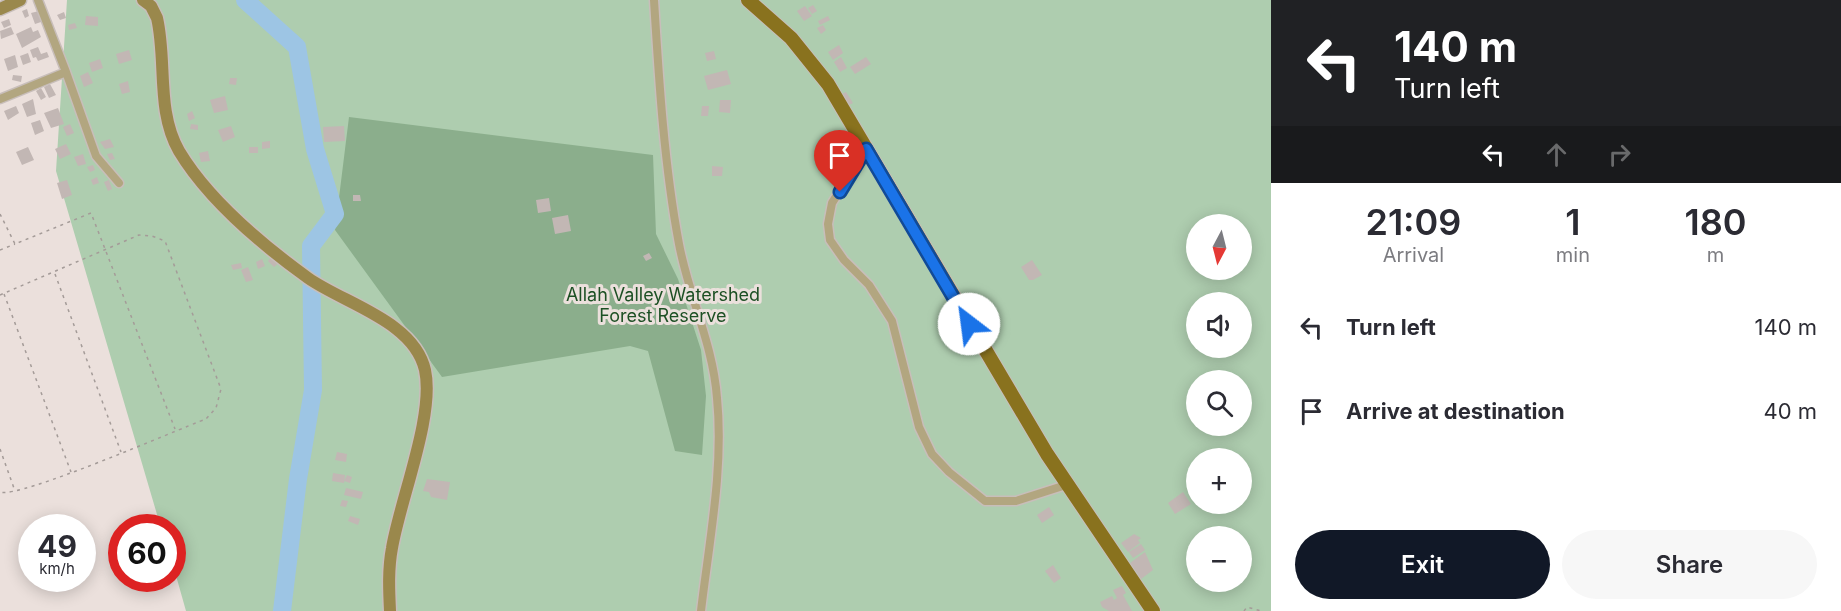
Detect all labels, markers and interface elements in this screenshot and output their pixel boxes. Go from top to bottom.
text: 140 m [1394,21,1517,72]
icon: left [1295,24,1373,102]
text: Turn left [1394,72,1500,105]
pin [814,130,865,192]
icon: left [1477,138,1510,171]
icon: ahead [1540,138,1573,171]
icon: right [1603,138,1636,171]
icon: arrive [823,139,856,172]
text: 21:09 [1365,200,1461,244]
text: 1 [1565,200,1581,244]
text: 180 [1685,200,1747,244]
north arrow [1186,214,1252,280]
map controls [1186,214,1252,592]
text: Arrival [1383,243,1444,267]
text: min [1556,243,1590,267]
text: m [1707,243,1724,267]
park label: Allah Valley Watershed Forest Reserve [566,284,760,326]
position arrow [937,292,1001,356]
button: sound [1186,292,1252,358]
icon: left [1295,311,1328,344]
text: Turn left [1346,314,1436,340]
text: 140 m [1755,314,1817,340]
button: search [1186,370,1252,436]
icon: arrive [1295,395,1328,428]
text: Arrive at destination [1346,398,1565,424]
text: 40 m [1763,398,1817,424]
button: + [1186,448,1252,514]
speed limit sign: 60 [108,514,186,592]
button: − [1186,526,1252,592]
text: 49 [37,528,77,564]
button: Exit [1295,530,1550,599]
button: Share [1562,530,1817,599]
text: km/h [39,559,75,578]

